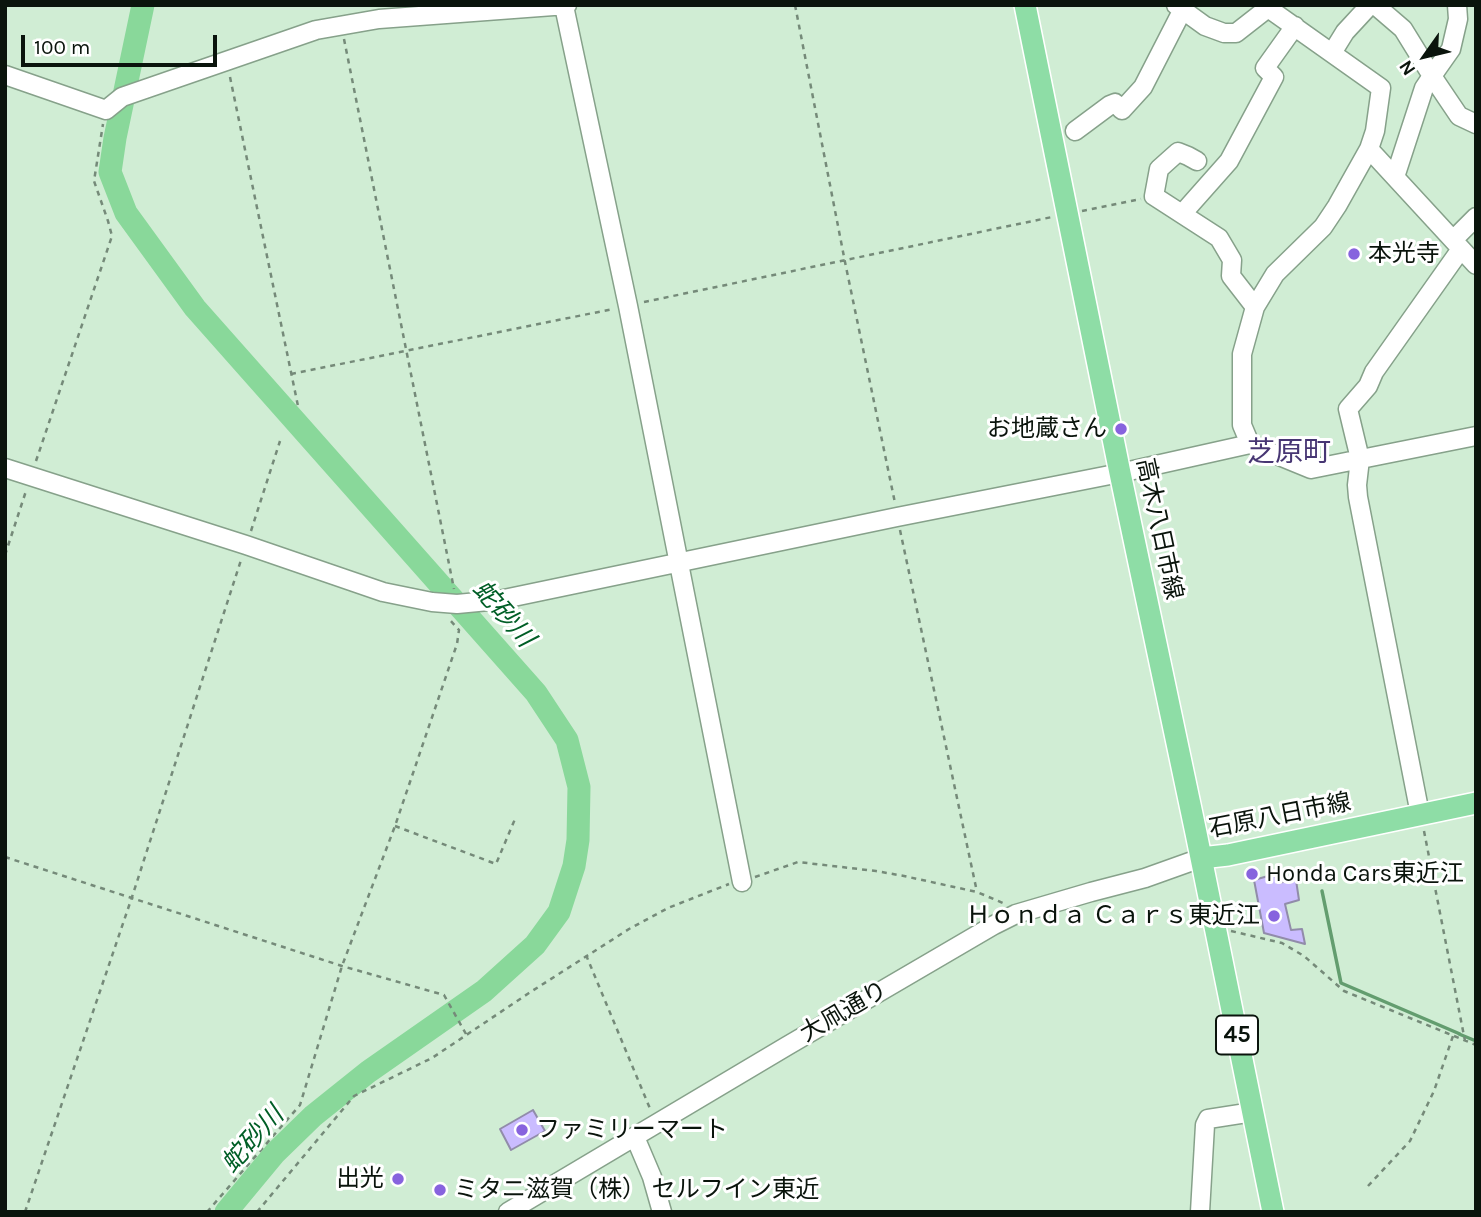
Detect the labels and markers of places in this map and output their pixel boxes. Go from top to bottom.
place label: 本光寺 [1368,240,1440,268]
marker: 本光寺 [1346,246,1362,262]
place label: お地蔵さん [987,415,1107,443]
marker: お地蔵さん [1113,421,1129,437]
place label: Honda Cars東近江 [1266,860,1464,888]
marker: Honda Cars東近江 [1244,866,1260,882]
place label: Ｈｏｎｄａ Ｃａｒｓ東近江 [966,902,1260,930]
marker: Ｈｏｎｄａ Ｃａｒｓ東近江 [1266,908,1282,924]
place label: ファミリーマート [536,1116,728,1144]
marker: ファミリーマート [514,1122,530,1138]
place label: 出光 [336,1165,384,1193]
marker: 出光 [390,1171,406,1187]
place label: ミタニ滋賀（株） セルフイン東近 [454,1176,820,1204]
marker: ミタニ滋賀（株） セルフイン東近 [432,1182,448,1198]

